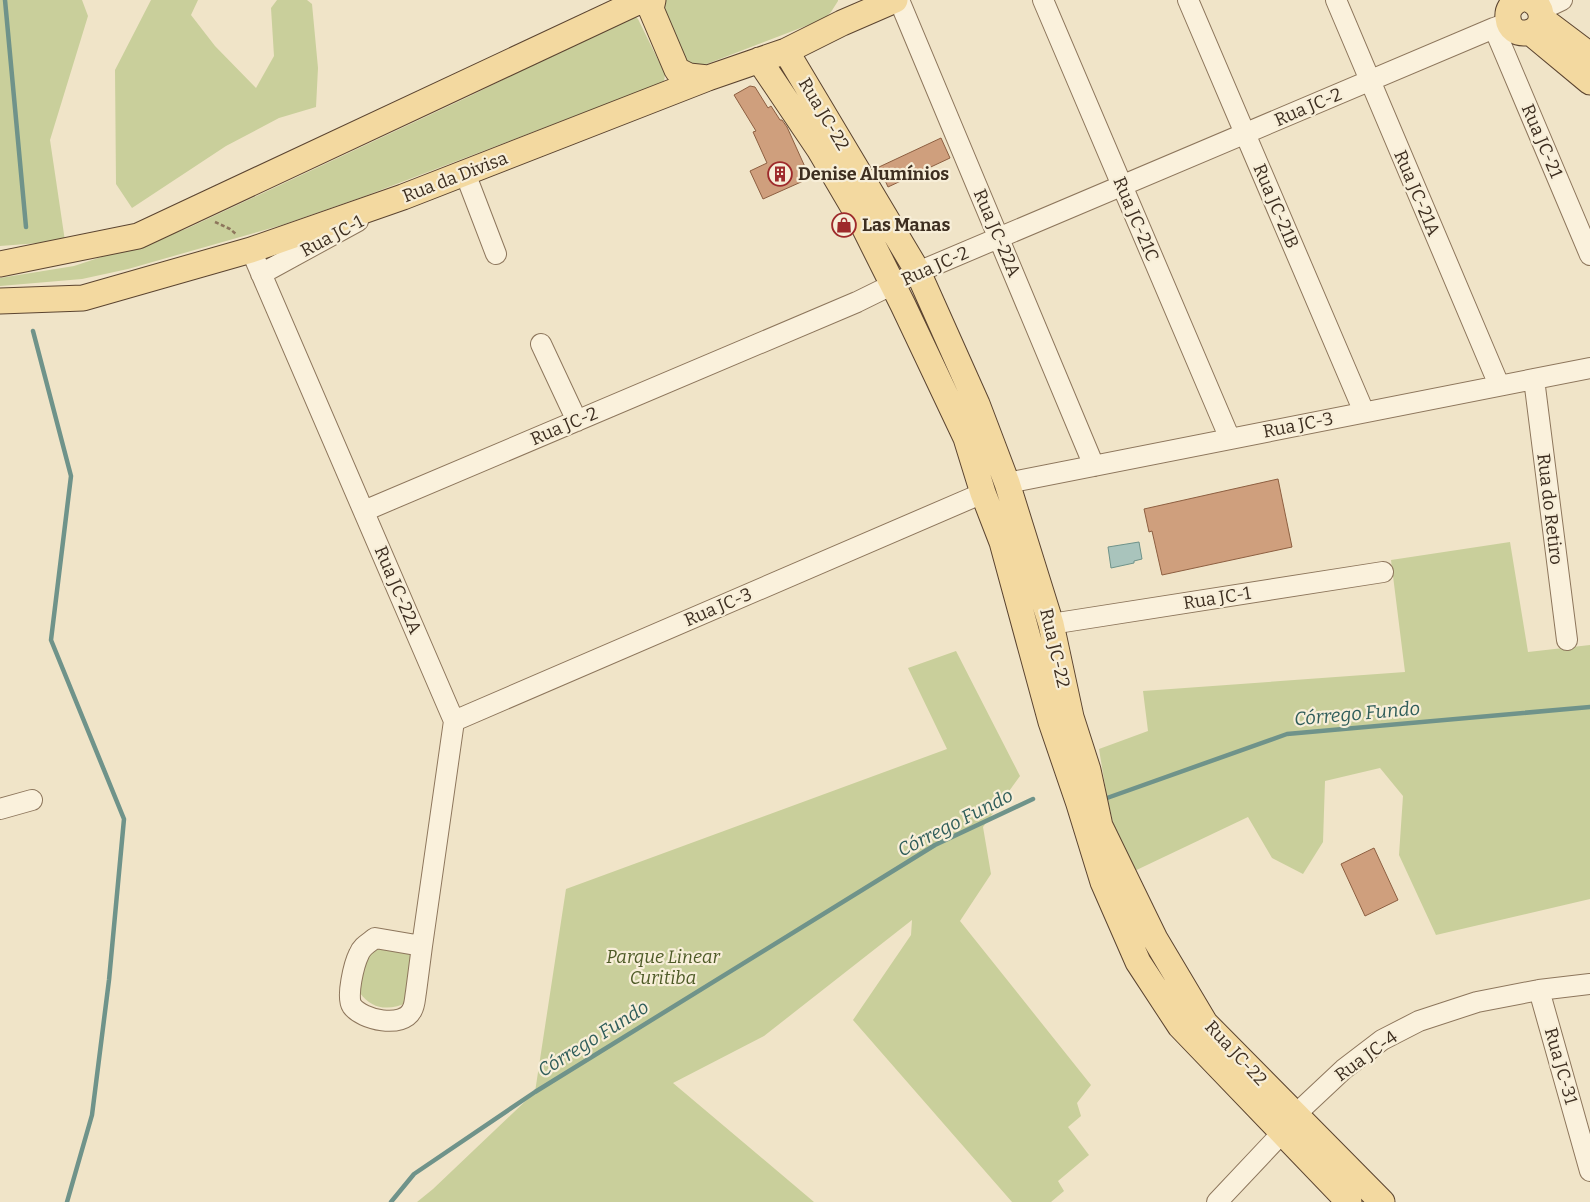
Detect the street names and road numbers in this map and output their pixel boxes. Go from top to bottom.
street label: Rua JC-22 [794,74,854,154]
street label: Rua JC-2 [1271,83,1345,131]
street label: Rua JC-21 [1517,101,1568,182]
street label: Rua da Divisa [399,147,511,207]
street label: Rua JC-21A [1389,147,1445,239]
street label: Rua JC-21B [1248,160,1304,252]
street label: Rua JC-21C [1108,173,1164,265]
street label: Rua JC-22A [969,186,1025,281]
street label: Rua JC-1 [297,210,368,262]
street label: Rua JC-2 [898,242,972,290]
street label: Rua JC-2 [527,402,601,450]
street label: Rua JC-3 [1261,407,1335,443]
street label: Rua do Retiro [1532,452,1568,566]
street label: Rua JC-22A [370,543,426,638]
street label: Rua JC-1 [1182,582,1253,614]
street label: Rua JC-3 [681,583,755,631]
street label: Rua JC-22 [1035,606,1075,690]
street label: Rua JC-22 [1200,1016,1272,1090]
street label: Rua JC-31 [1540,1025,1583,1107]
street label: Rua JC-4 [1330,1026,1402,1086]

